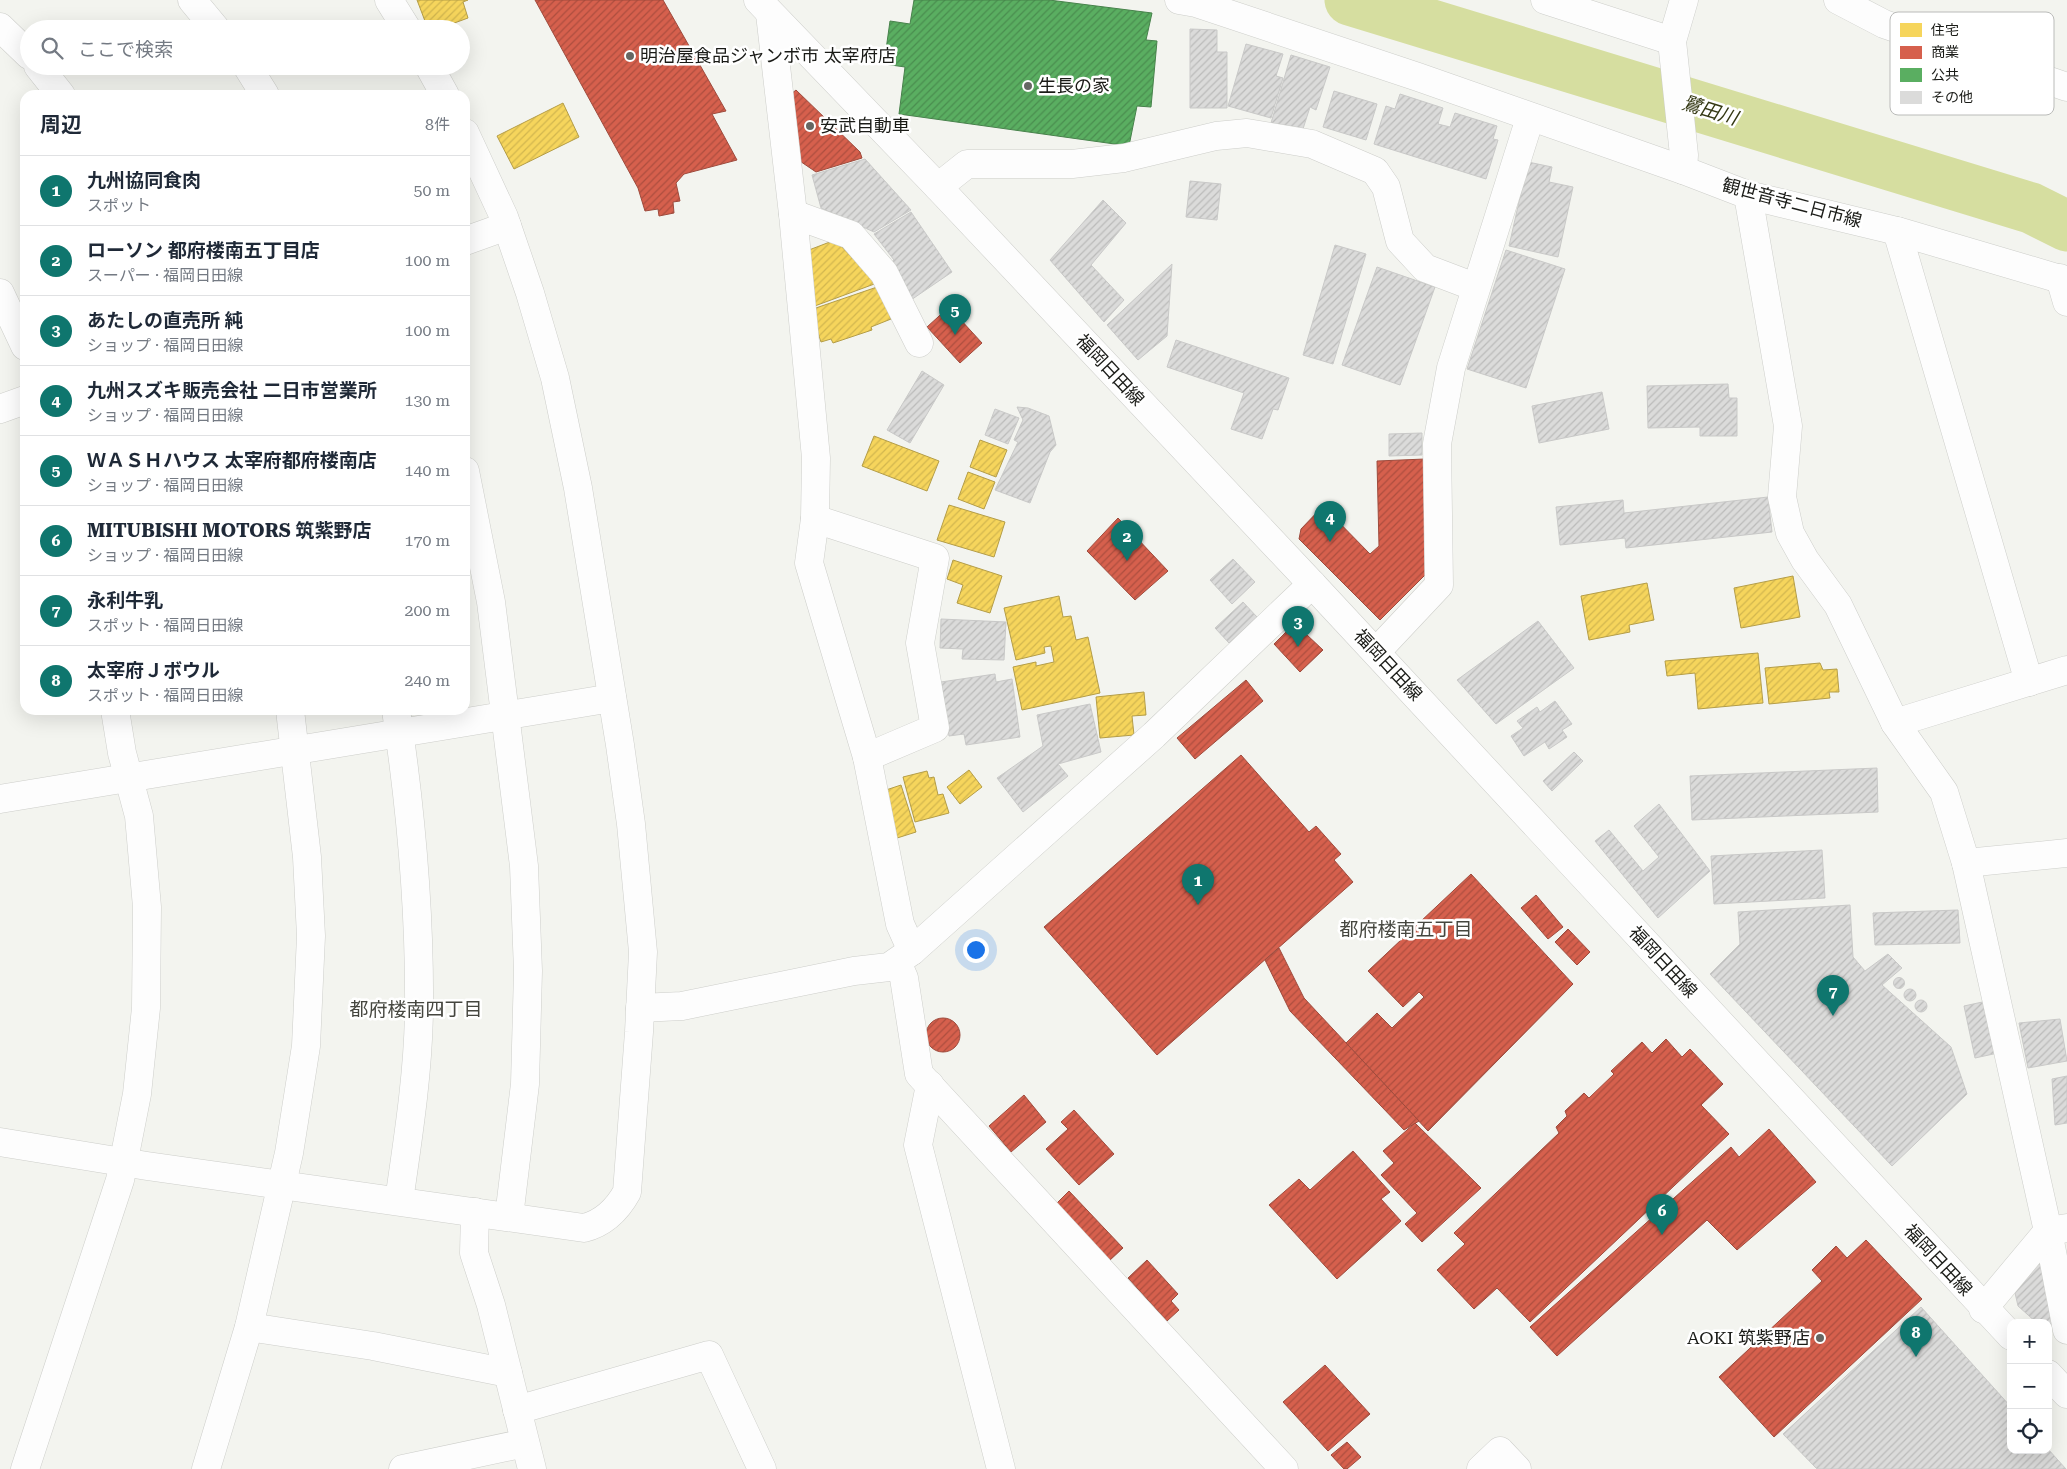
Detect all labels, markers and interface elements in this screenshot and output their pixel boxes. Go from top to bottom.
legend [1890,12,2054,115]
search box [20,20,470,75]
text: 住宅 [1931,22,1959,38]
icon: search [38,34,66,62]
text: ここで検索 [78,38,173,61]
text: 商業 [1931,44,1959,60]
place label: 明治屋食品ジャンボ市 太宰府店 [640,45,896,66]
marker: 明治屋食品ジャンボ市 太宰府店 [624,50,636,62]
text: 公共 [1931,67,1959,83]
place label: 生長の家 [1038,75,1110,96]
marker: 生長の家 [1022,80,1034,92]
text: その他 [1931,89,1973,105]
water label: 鷺田川 [1679,91,1742,130]
text: 周辺 [40,113,82,137]
text: 8件 [425,115,450,134]
place label: 安武自動車 [820,115,910,136]
marker: 安武自動車 [804,120,816,132]
text: 九州協同食肉 [87,169,201,192]
street label: 観世音寺二日市線 [1720,174,1864,231]
text: 1 [52,181,60,200]
text: 50 m [413,181,450,200]
text: スポット [87,196,151,215]
text: ローソン 都府楼南五丁目店 [87,239,320,262]
text: 2 [52,251,60,270]
text: 100 m [404,251,450,270]
text: スーパー · 福岡日田線 [87,266,243,285]
pin: 5 [939,294,971,335]
text: あたしの直売所 純 [87,309,244,332]
text: 3 [52,321,60,340]
text: 100 m [404,321,450,340]
street label: 福岡日田線 [1072,330,1149,410]
text: ショップ · 福岡日田線 [87,336,243,355]
text: 九州スズキ販売会社 二日市営業所 [87,379,377,402]
text: 4 [52,391,60,410]
text: 130 m [404,391,450,410]
text: ショップ · 福岡日田線 [87,406,243,425]
text: ＷＡＳＨハウス 太宰府都府楼南店 [87,449,377,472]
text: 5 [52,461,60,480]
text: 140 m [404,461,450,480]
text: ショップ · 福岡日田線 [87,476,243,495]
pin: 4 [1314,501,1346,542]
text: MITUBISHI MOTORS 筑紫野店 [87,519,372,542]
pin: 2 [1111,520,1143,561]
text: 6 [52,531,60,550]
text: 170 m [404,531,450,550]
text: ショップ · 福岡日田線 [87,546,243,565]
text: 永利牛乳 [87,589,163,612]
text: 7 [52,601,60,620]
text: 200 m [404,601,450,620]
pin: 3 [1282,606,1314,647]
text: スポット · 福岡日田線 [87,616,243,635]
street label: 福岡日田線 [1350,625,1427,705]
text: 太宰府Ｊボウル [87,659,220,682]
text: 8 [52,671,60,690]
text: 240 m [404,671,450,690]
text: スポット · 福岡日田線 [87,686,243,705]
pin: 1 [1182,864,1214,905]
district label: 都府楼南五丁目 [1339,918,1473,941]
street label: 福岡日田線 [1625,922,1702,1002]
your location [963,937,989,963]
pin: 7 [1817,975,1849,1016]
district label: 都府楼南四丁目 [349,998,483,1021]
pin: 6 [1646,1194,1678,1235]
street label: 福岡日田線 [1900,1220,1977,1300]
pin: 8 [1900,1316,1932,1357]
map controls [2007,1319,2052,1454]
button: + [2007,1319,2052,1364]
place label: AOKI 筑紫野店 [1687,1327,1810,1348]
marker: AOKI 筑紫野店 [1814,1332,1826,1344]
button: − [2007,1364,2052,1409]
button: locate [2007,1409,2052,1454]

